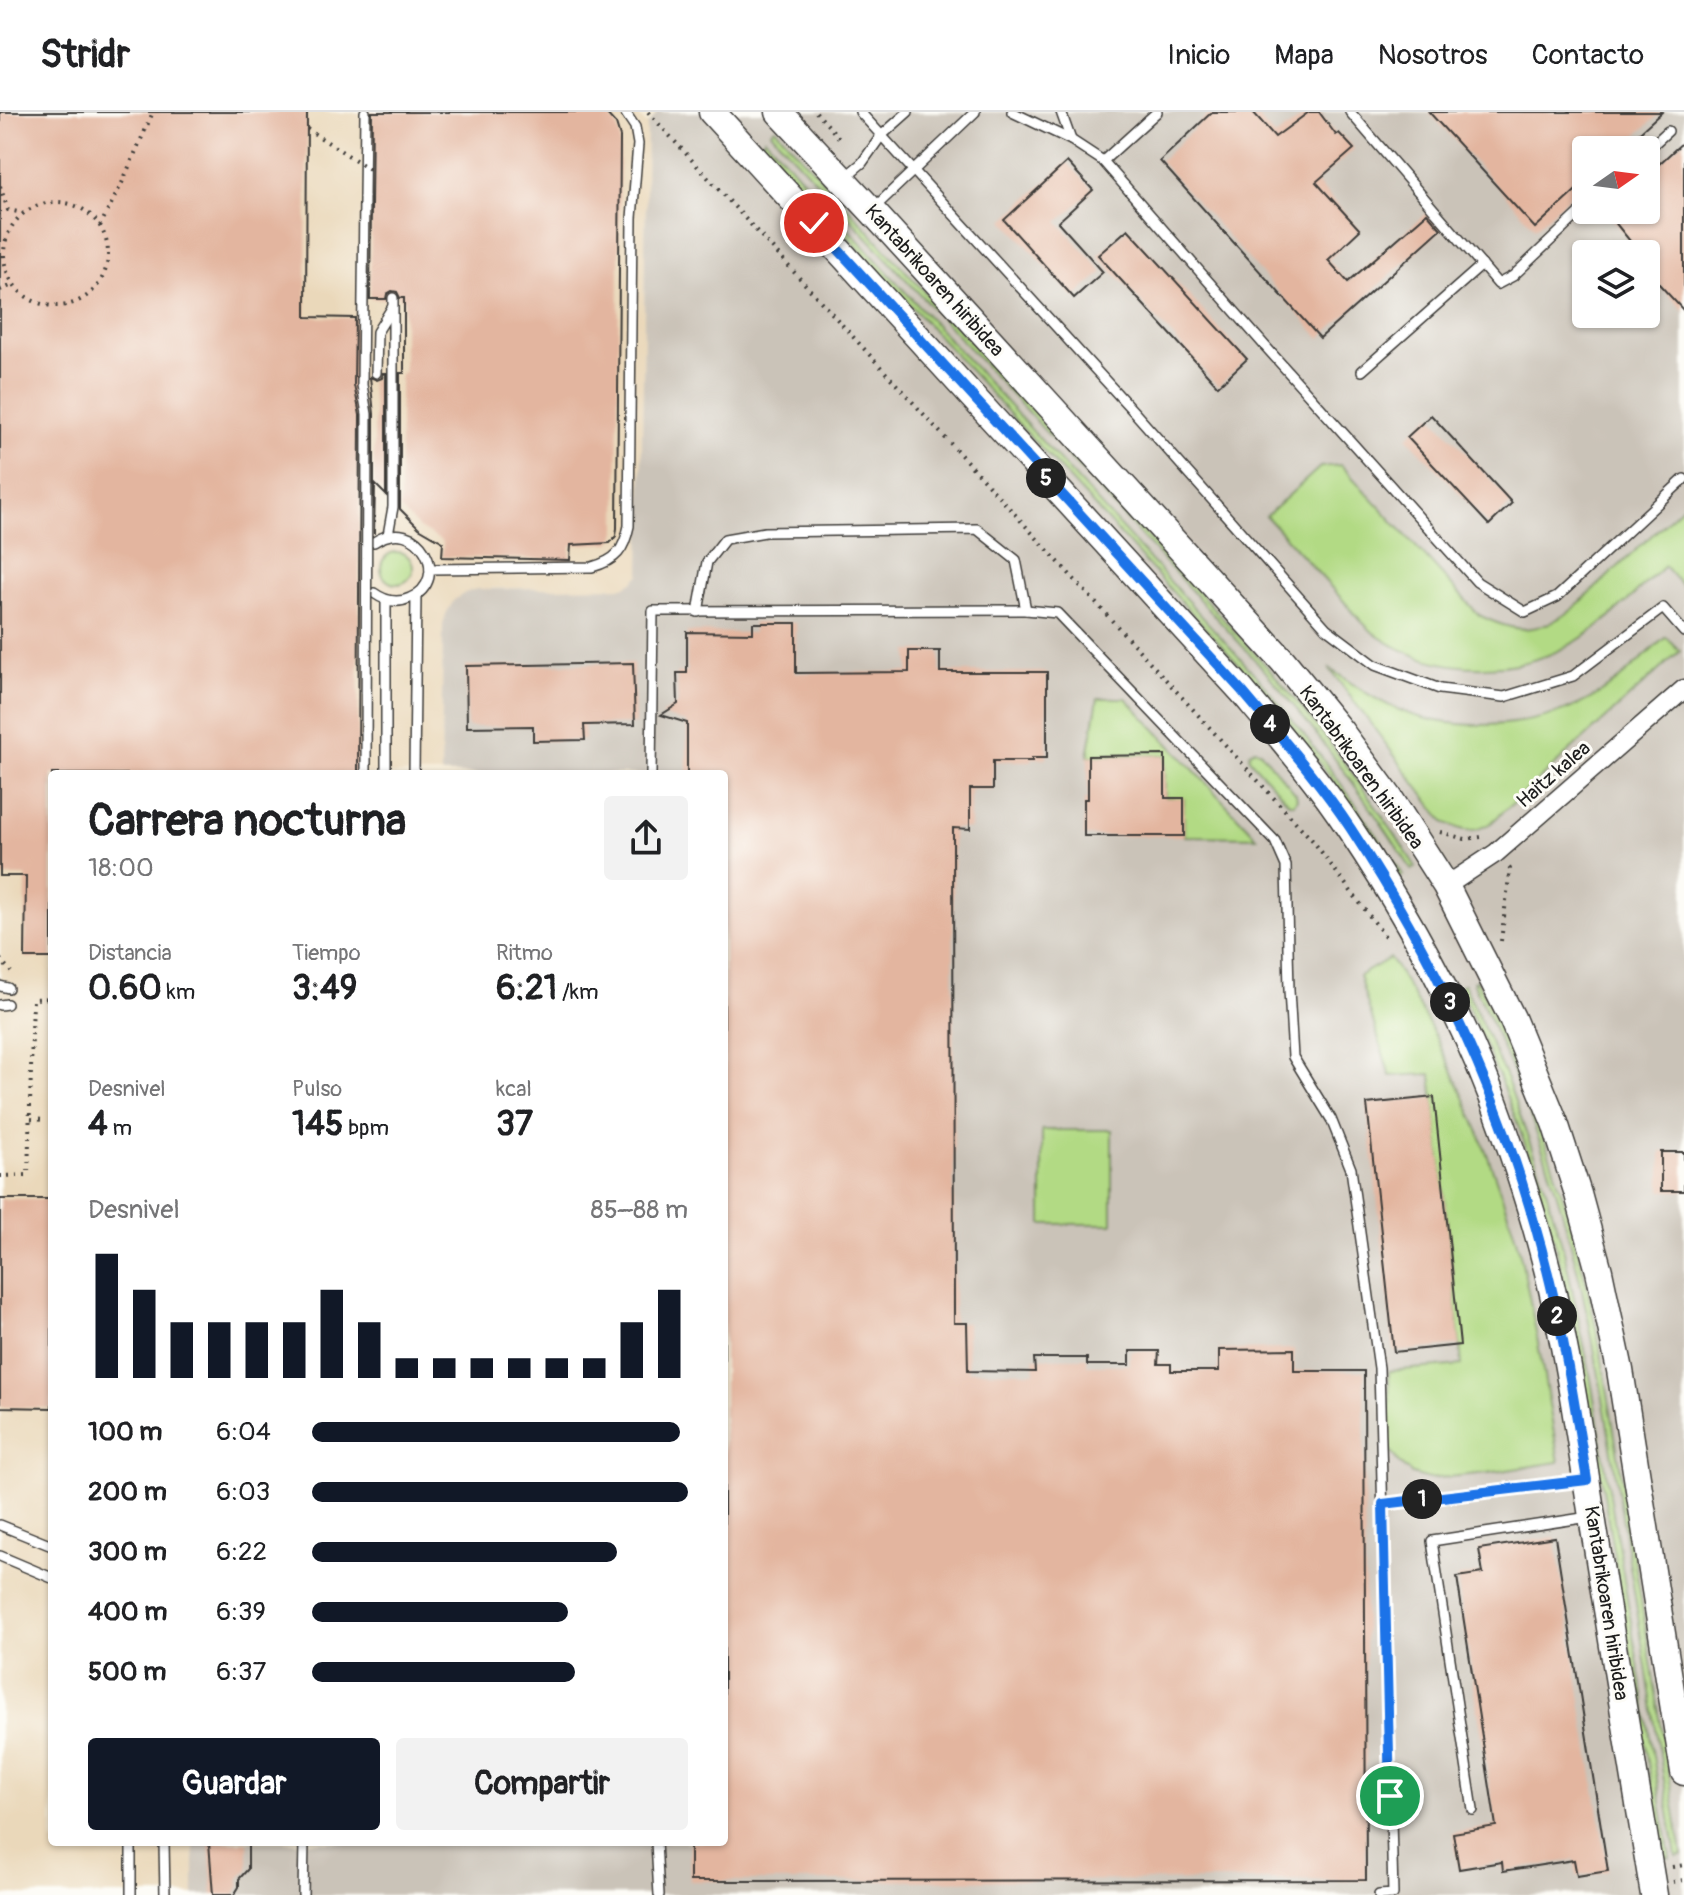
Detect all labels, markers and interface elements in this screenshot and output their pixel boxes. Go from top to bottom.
text: Stridr [40,31,130,79]
text: Inicio [1167,38,1230,73]
text: Mapa [1274,38,1334,73]
text: Nosotros [1378,38,1488,73]
text: Contacto [1532,38,1644,73]
north arrow [1572,136,1660,224]
map controls [1572,136,1660,328]
pin [780,189,848,257]
street label: Kantabrikoaren hiribidea [860,199,1010,362]
icon: check [792,201,836,245]
button: layers [1572,240,1660,328]
pin: 5 [1026,458,1066,498]
text: 5 [1040,464,1052,492]
street label: Kantabrikoaren hiribidea [1294,681,1429,854]
pin: 4 [1250,704,1290,744]
text: 4 [1264,710,1276,738]
street label: Haitz kalea [1511,735,1595,813]
text: Carrera nocturna [88,794,406,849]
button: share [604,796,688,880]
text: 18:00 [88,852,154,884]
text: Distancia [88,939,172,967]
text: Tiempo [292,939,361,967]
text: Ritmo [496,939,553,967]
text: 0.60 [88,967,162,1010]
text: 3:49 [292,967,357,1010]
text: 6:21 [496,967,557,1010]
text: km [162,978,195,1006]
text: /km [557,978,599,1006]
pin: 3 [1430,982,1470,1022]
text: 3 [1444,988,1456,1016]
text: Desnivel [88,1075,165,1103]
text: Pulso [292,1075,342,1103]
text: kcal [496,1075,532,1103]
text: 4 [88,1103,108,1146]
text: 145 [292,1103,343,1146]
text: 37 [496,1103,533,1146]
text: m [108,1114,132,1142]
text: bpm [343,1114,389,1142]
text: Desnivel [88,1194,180,1226]
text: 85–88 m [591,1194,688,1226]
pin: 2 [1537,1296,1577,1336]
text: 2 [1551,1302,1563,1330]
text: 100 m [88,1416,162,1448]
text: 6:04 [216,1416,271,1448]
text: 200 m [88,1476,167,1508]
text: 6:03 [216,1476,270,1508]
pin: 1 [1402,1479,1442,1519]
text: 1 [1418,1485,1426,1513]
street label: Kantabrikoaren hiribidea [1579,1504,1634,1702]
text: 300 m [88,1536,167,1568]
text: 6:22 [216,1536,267,1568]
text: 400 m [88,1596,167,1628]
text: 6:39 [216,1596,266,1628]
text: 500 m [88,1656,166,1688]
text: 6:37 [216,1656,266,1688]
button: Guardar [88,1738,380,1830]
button: Compartir [396,1738,688,1830]
pin [1356,1762,1424,1830]
icon: arrive [1368,1774,1412,1818]

